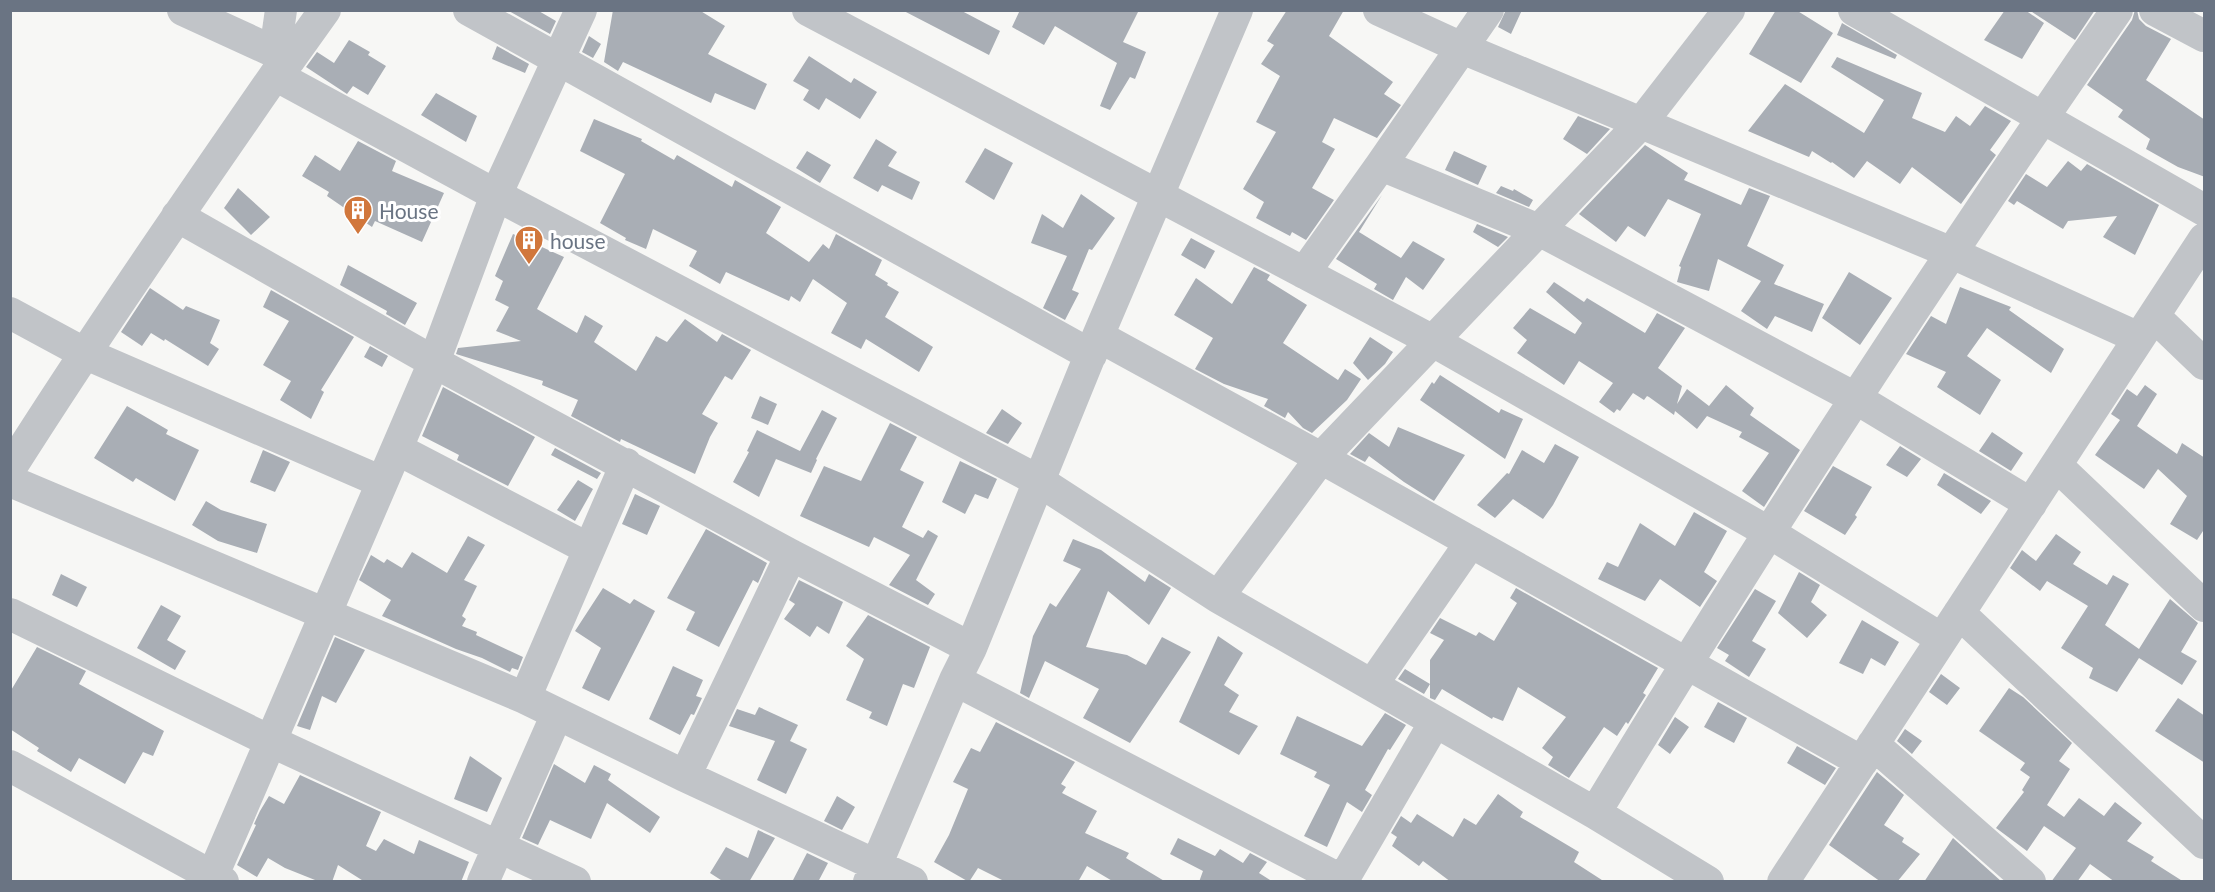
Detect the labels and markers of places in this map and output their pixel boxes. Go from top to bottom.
building icon: House [342,194,374,236]
place label: House [379,198,439,223]
building icon: house [513,224,545,266]
place label: house [550,228,606,253]

